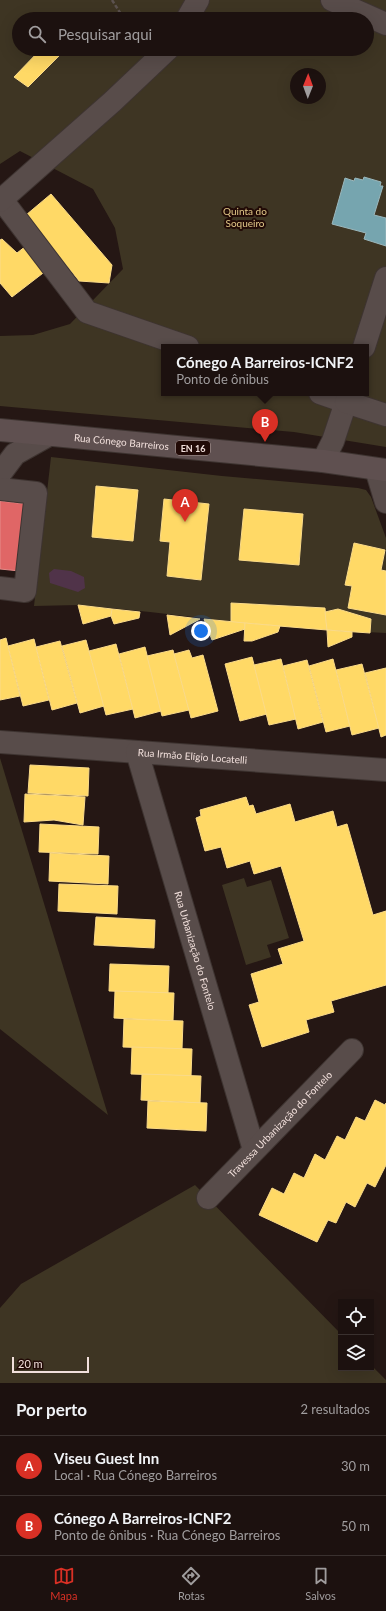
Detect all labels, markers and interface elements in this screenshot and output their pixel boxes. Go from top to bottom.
search box [12,12,374,56]
icon: search [26,23,48,45]
text: Pesquisar aqui [58,25,152,43]
north arrow [290,68,326,104]
park label: Quinta do Soqueiro [223,205,267,229]
popup [161,344,369,396]
text: Cónego A Barreiros-ICNF2 [176,353,354,371]
text: Ponto de ônibus [176,371,269,387]
pin: B [252,409,278,442]
street label: Rua Cónego Barreiros [73,431,169,452]
road number: EN 16 [176,441,210,455]
pin: A [172,489,198,522]
your location [191,621,211,641]
street label: Rua Irmão Elígio Locatelli [137,746,248,766]
street label: Rua Urbanização do Fontelo [172,890,219,1012]
street label: Travessa Urbanização do Fontelo [225,1068,335,1180]
map controls [338,1299,374,1371]
button: locate [338,1299,374,1335]
button: layers [338,1335,374,1371]
scale bar [12,1355,89,1374]
text: 20 m [18,1357,43,1370]
text: Por perto [16,1399,87,1420]
text: 2 resultados [300,1401,370,1417]
text: Viseu Guest Inn [54,1449,159,1467]
text: A [24,1458,34,1474]
text: 30 m [341,1458,370,1474]
text: Local · Rua Cónego Barreiros [54,1467,217,1483]
text: Cónego A Barreiros-ICNF2 [54,1509,231,1527]
text: B [25,1518,33,1534]
text: 50 m [341,1518,370,1534]
text: Ponto de ônibus · Rua Cónego Barreiros [54,1527,280,1543]
tab: Mapa [50,1565,77,1602]
tab: Rotas [178,1565,205,1602]
tab: Salvos [305,1565,336,1602]

